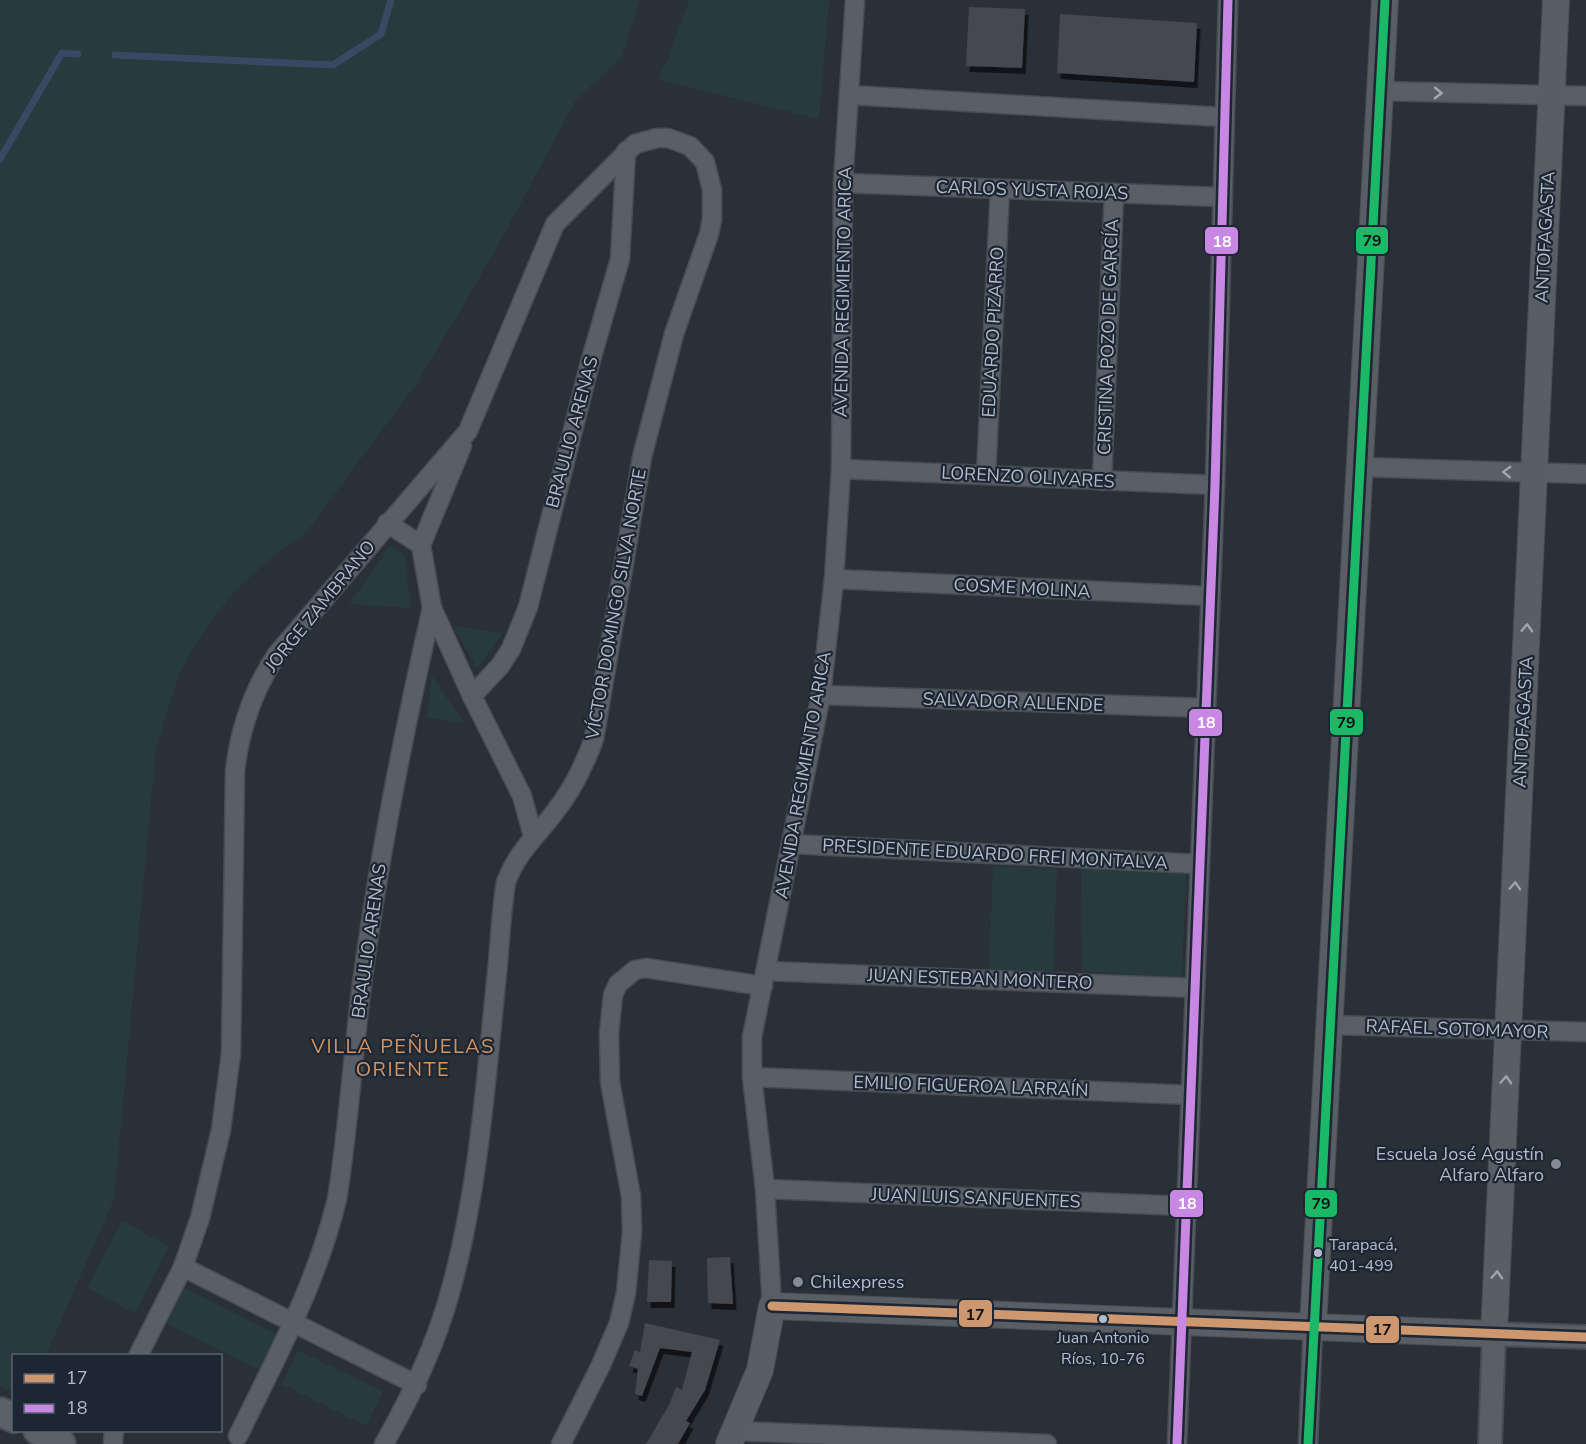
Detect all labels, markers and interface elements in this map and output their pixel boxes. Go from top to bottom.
one-way arrow [1434,86,1443,99]
street label: AVENIDA REGIMIENTO ARICA [829,166,857,418]
street label: ANTOFAGASTA [1530,171,1560,303]
street label: CARLOS YUSTA ROJAS [935,175,1129,205]
street label: CRISTINA POZO DE GARCÍA [1092,219,1124,455]
line badge: 18 [1204,226,1239,255]
line badge: 79 [1355,226,1389,255]
text: 79 [1362,230,1382,252]
text: 18 [1212,231,1232,253]
street label: EDUARDO PIZARRO [977,246,1009,418]
street label: BRAULIO ARENAS [540,354,604,510]
street label: LORENZO OLIVARES [941,460,1115,494]
one-way arrow [1502,465,1511,478]
street label: VÍCTOR DOMINGO SILVA NORTE [580,467,652,742]
street label: JORGE ZAMBRANO [259,535,381,678]
street label: COSME MOLINA [953,572,1091,604]
one-way arrow [1521,623,1534,632]
street label: AVENIDA REGIMIENTO ARICA [769,649,837,901]
street label: ANTOFAGASTA [1508,656,1538,788]
street label: SALVADOR ALLENDE [922,687,1104,717]
line badge: 18 [1188,708,1223,737]
line badge: 79 [1329,708,1364,736]
text: 18 [1196,712,1216,734]
text: 79 [1336,712,1356,734]
street label: PRESIDENTE EDUARDO FREI MONTALVA [822,833,1168,875]
street label: BRAULIO ARENAS [346,862,392,1020]
one-way arrow [1509,881,1522,890]
street label: JUAN ESTEBAN MONTERO [866,963,1093,995]
street label: RAFAEL SOTOMAYOR [1365,1014,1549,1044]
district label: VILLA PEÑUELAS ORIENTE [310,1033,495,1083]
street label: EMILIO FIGUEROA LARRAÍN [853,1070,1089,1102]
one-way arrow [1499,1076,1512,1085]
place label: Escuela José Agustín Alfaro Alfaro [1376,1142,1544,1187]
marker: Escuela José Agustín Alfaro Alfaro [1549,1157,1563,1171]
street label: JUAN LUIS SANFUENTES [870,1182,1081,1214]
line badge: 18 [1169,1189,1204,1218]
line badge: 79 [1304,1189,1338,1218]
text: 18 [1177,1193,1197,1215]
text: 79 [1311,1193,1331,1215]
place label: Tarapacá, 401-499 [1329,1234,1397,1277]
marker: Tarapacá, 401-499 [1312,1247,1324,1259]
place label: Chilexpress [810,1270,904,1294]
one-way arrow [1490,1271,1503,1280]
marker: Chilexpress [791,1275,805,1289]
line badge: 17 [958,1299,993,1328]
text: 17 [965,1304,985,1326]
marker: Juan Antonio Ríos, 10-76 [1097,1313,1109,1325]
line badge: 17 [1365,1315,1400,1344]
text: 17 [1372,1319,1392,1341]
place label: Juan Antonio Ríos, 10-76 [1056,1327,1149,1370]
legend [12,1354,222,1432]
text: 17 [66,1366,88,1390]
text: 18 [66,1396,88,1420]

